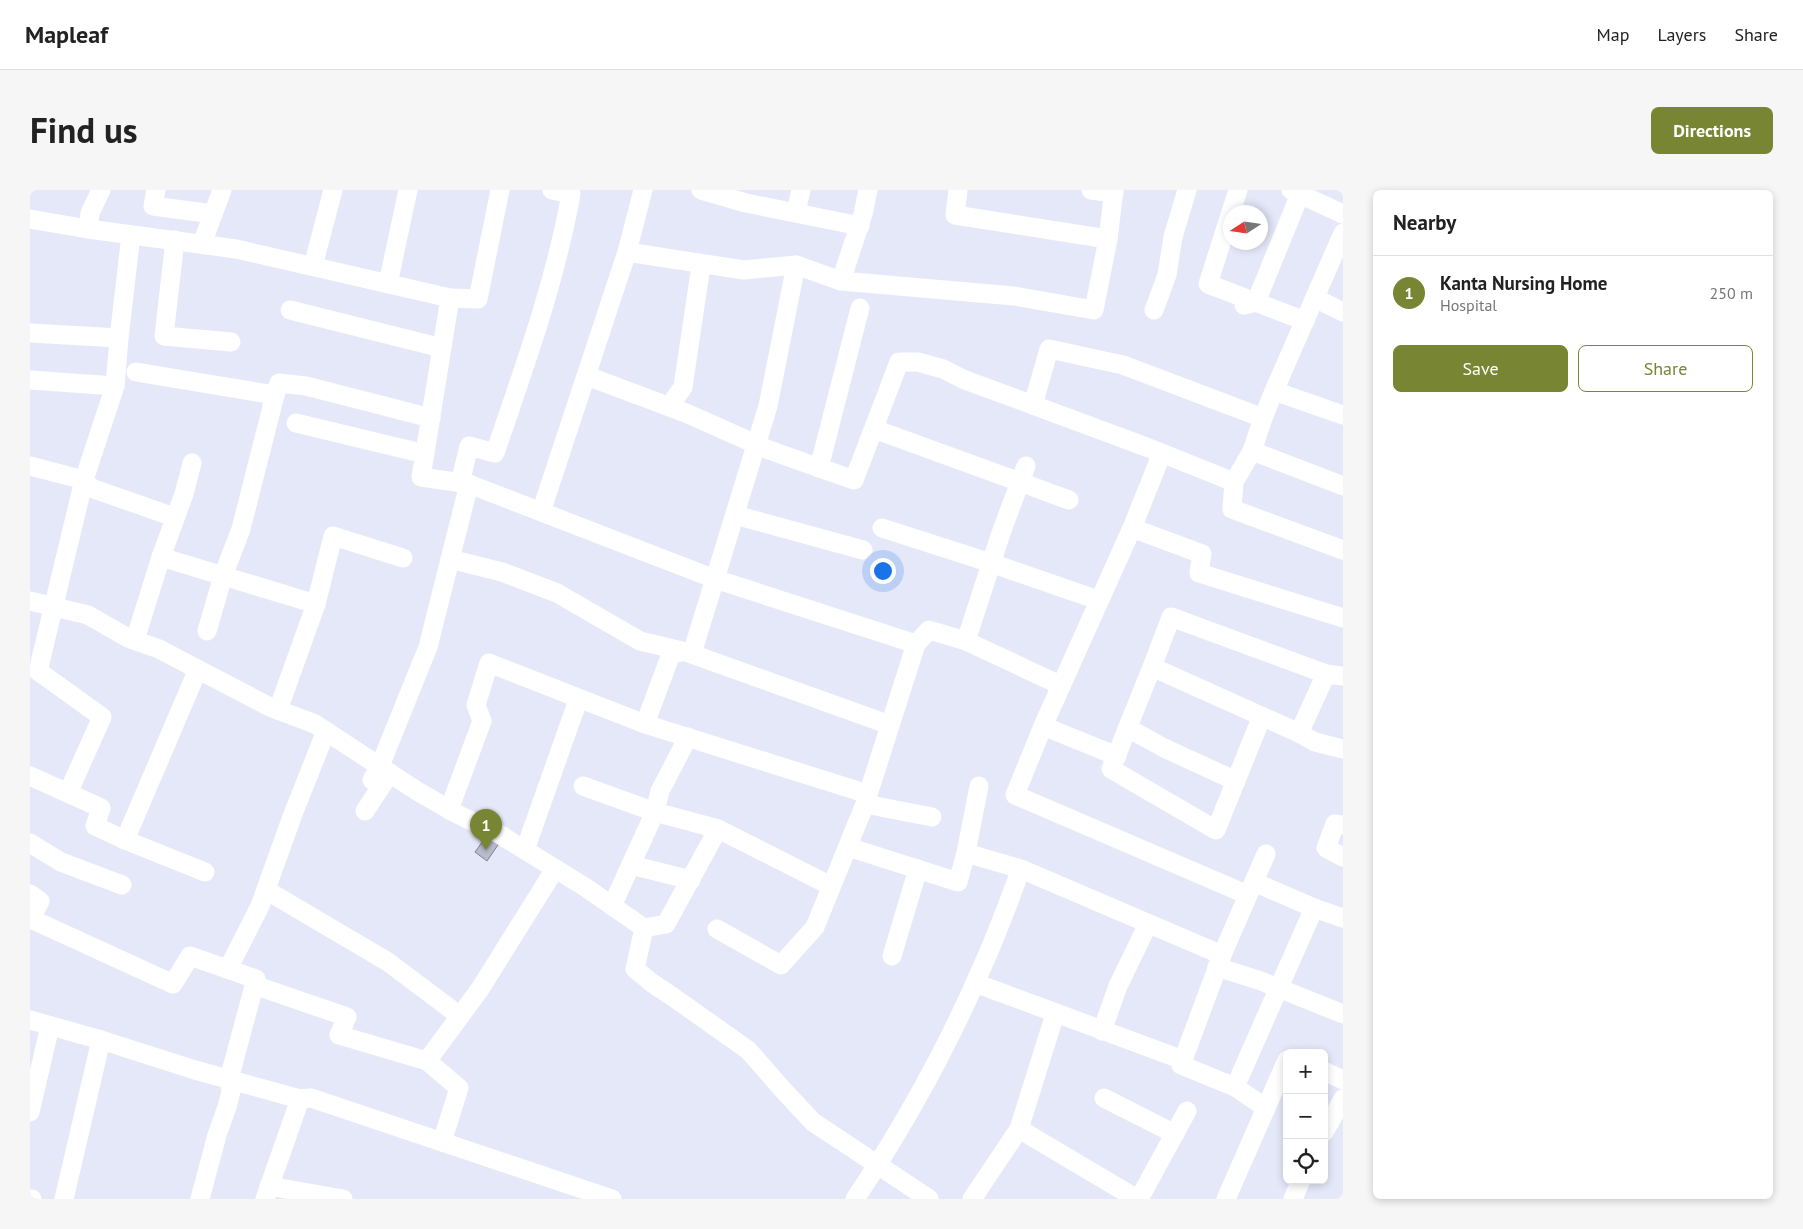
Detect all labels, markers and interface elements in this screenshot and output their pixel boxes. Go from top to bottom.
text: Mapleaf [25,19,108,50]
text: Map [1597,23,1629,46]
text: Layers [1657,23,1706,46]
text: Share [1734,23,1778,46]
text: Find us [30,107,138,153]
button: Directions [1651,107,1773,154]
north arrow [1223,205,1268,250]
text: Nearby [1393,209,1456,236]
text: Kanta Nursing Home [1440,271,1607,295]
text: 1 [1404,283,1414,303]
text: 250 m [1710,283,1753,303]
text: Hospital [1440,295,1497,315]
button: Save [1393,345,1568,392]
button: Share [1578,345,1753,392]
your location [870,558,896,584]
pin: 1 [470,809,502,850]
map controls [1283,1049,1328,1184]
button: + [1283,1049,1328,1094]
button: − [1283,1094,1328,1139]
button: locate [1283,1139,1328,1184]

